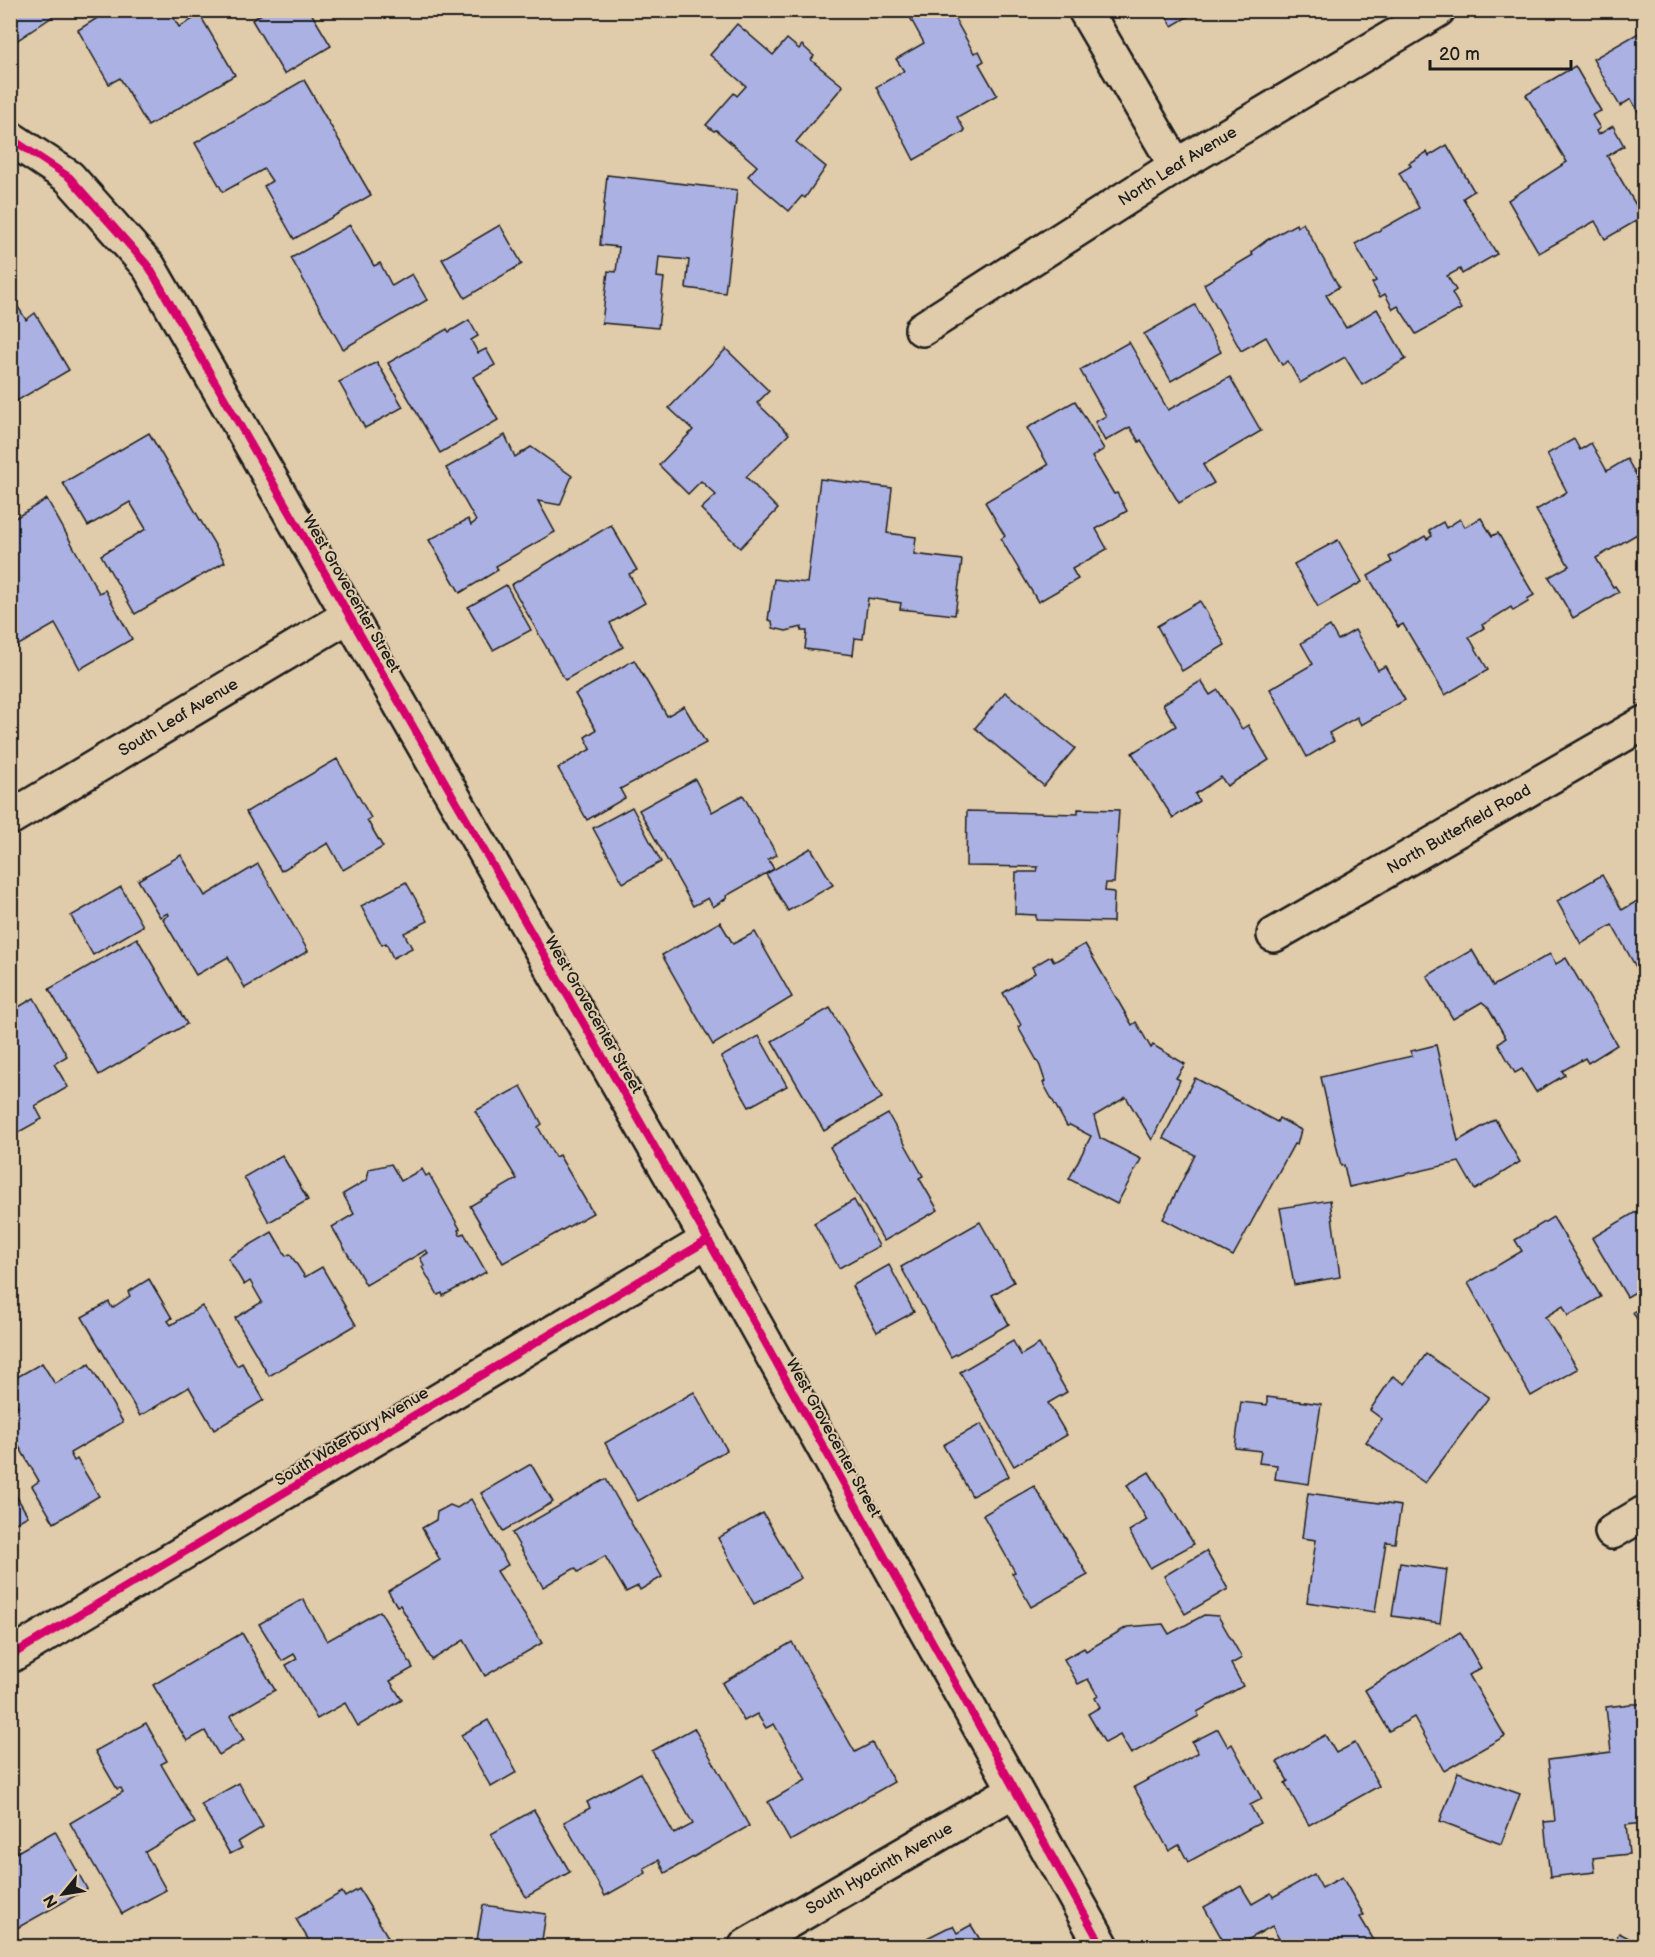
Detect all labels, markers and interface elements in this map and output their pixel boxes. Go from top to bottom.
scale bar [1430,33,1571,71]
text: 20 m [1439,44,1480,65]
street label: North Leaf Avenue [1115,122,1241,210]
street label: West Grovecenter Street [298,512,404,676]
street label: South Leaf Avenue [115,674,242,760]
street label: North Butterfield Road [1384,780,1534,878]
street label: West Grovecenter Street [540,933,646,1097]
street label: West Grovecenter Street [781,1355,885,1521]
street label: South Waterbury Avenue [272,1383,433,1490]
street label: South Hyacinth Avenue [802,1818,956,1919]
north arrow [33,1864,93,1924]
text: N [40,1891,63,1911]

